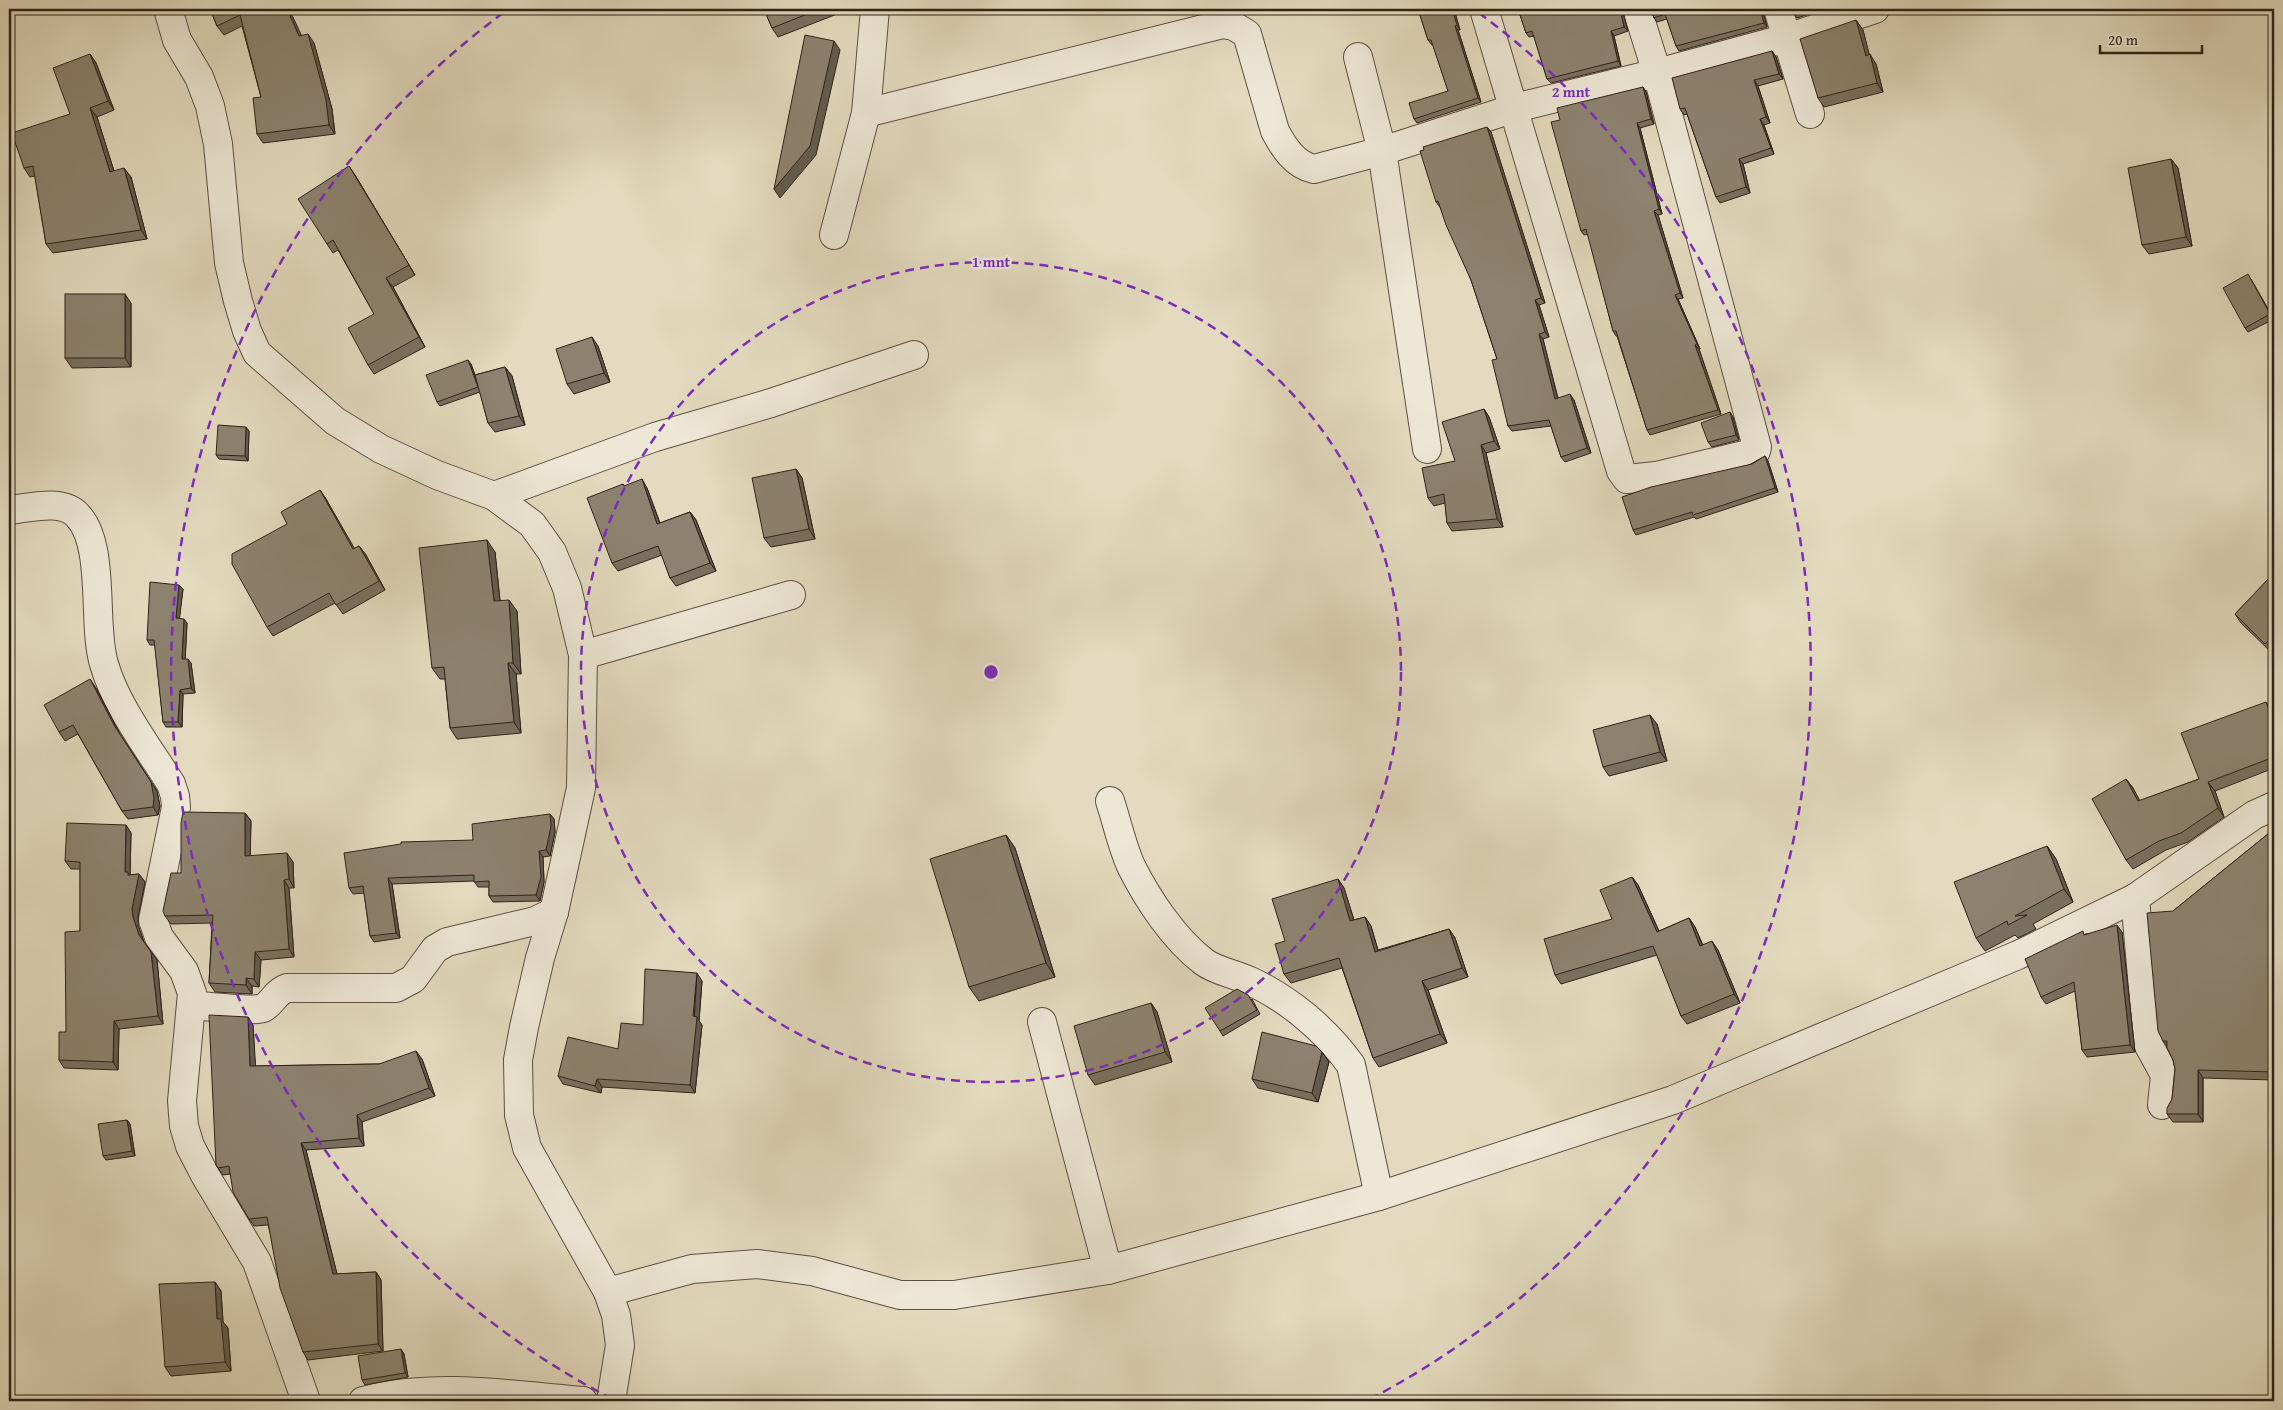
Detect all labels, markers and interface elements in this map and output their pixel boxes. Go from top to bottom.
scale bar [2100,22,2203,54]
text: 20 m [2108,29,2139,50]
text: 2 mnt [1552,81,1591,102]
text: 1 mnt [972,251,1011,272]
centre of rings [982,663,1000,681]

